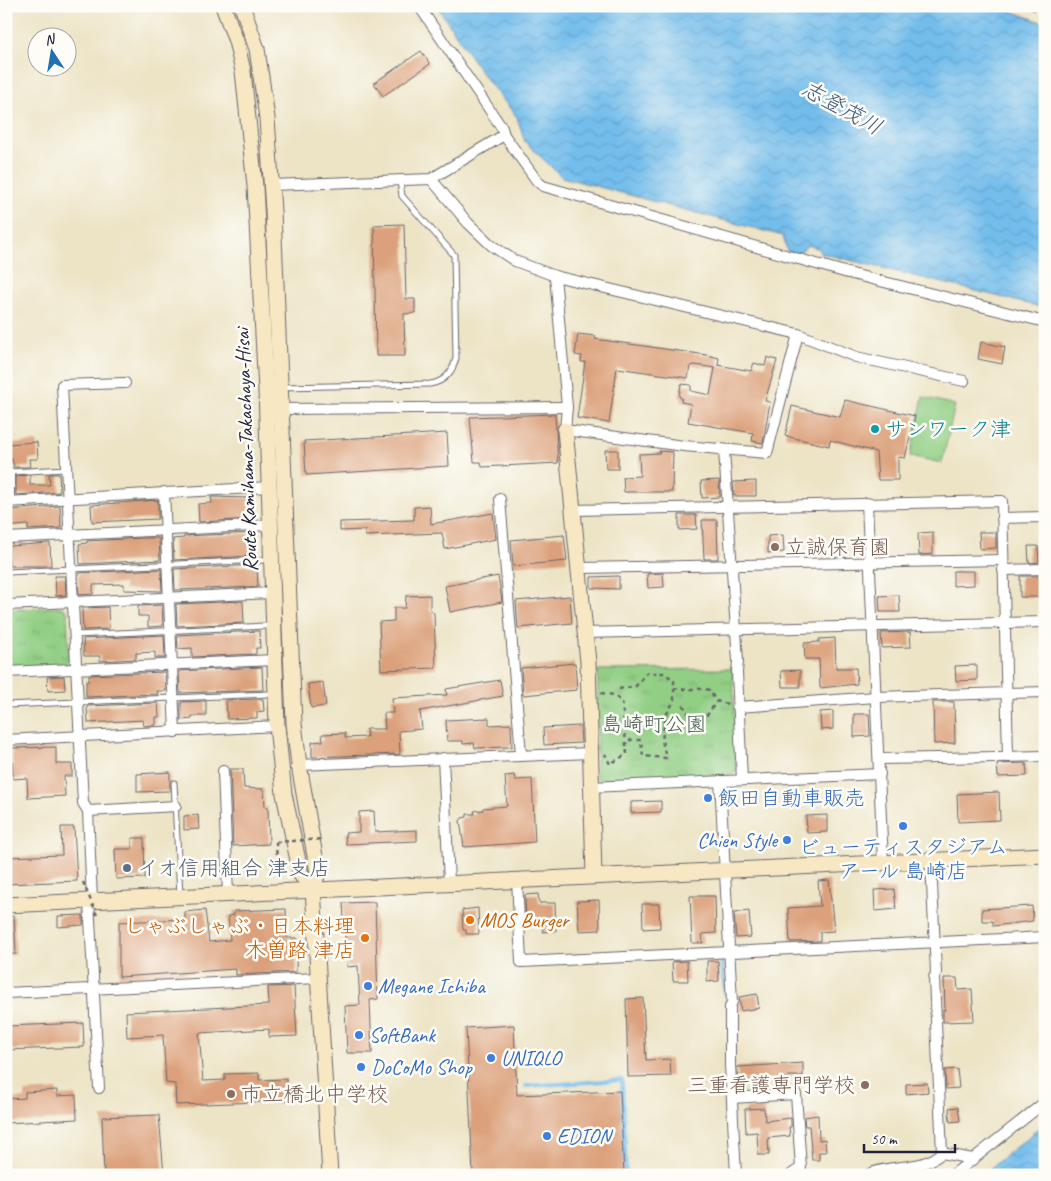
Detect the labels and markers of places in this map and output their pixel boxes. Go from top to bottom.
place label: サンワーク津 [885,416,1011,442]
marker: サンワーク津 [869,423,881,435]
place label: 立誠保育園 [785,534,890,560]
marker: 立誠保育園 [769,541,781,553]
place label: 飯田自動車販売 [718,785,865,811]
marker: 飯田自動車販売 [702,792,714,804]
marker: ビューティスタジアム アール 島崎店 [897,820,909,832]
place label: Chien Style [697,827,779,853]
marker: Chien Style [781,834,793,846]
place label: ビューティスタジアム アール 島崎店 [798,834,1008,884]
place label: イオ信用組合 津支店 [137,855,330,881]
marker: イオ信用組合 津支店 [121,862,133,874]
place label: MOS Burger [480,907,570,933]
place label: しゃぶしゃぶ・日本料理 木曽路 津店 [124,913,355,963]
marker: MOS Burger [464,914,476,926]
marker: しゃぶしゃぶ・日本料理 木曽路 津店 [359,932,371,944]
place label: Megane Ichiba [378,973,486,999]
marker: Megane Ichiba [362,980,374,992]
place label: SoftBank [369,1022,436,1048]
marker: SoftBank [353,1029,365,1041]
place label: UNIQLO [501,1045,563,1071]
marker: UNIQLO [485,1052,497,1064]
place label: DoCoMo Shop [371,1054,473,1080]
marker: DoCoMo Shop [355,1061,367,1073]
place label: 三重看護専門学校 [687,1072,855,1098]
marker: 三重看護専門学校 [859,1079,871,1091]
place label: 市立橋北中学校 [241,1081,388,1107]
marker: 市立橋北中学校 [225,1088,237,1100]
place label: EDION [557,1123,614,1149]
marker: EDION [541,1130,553,1142]

